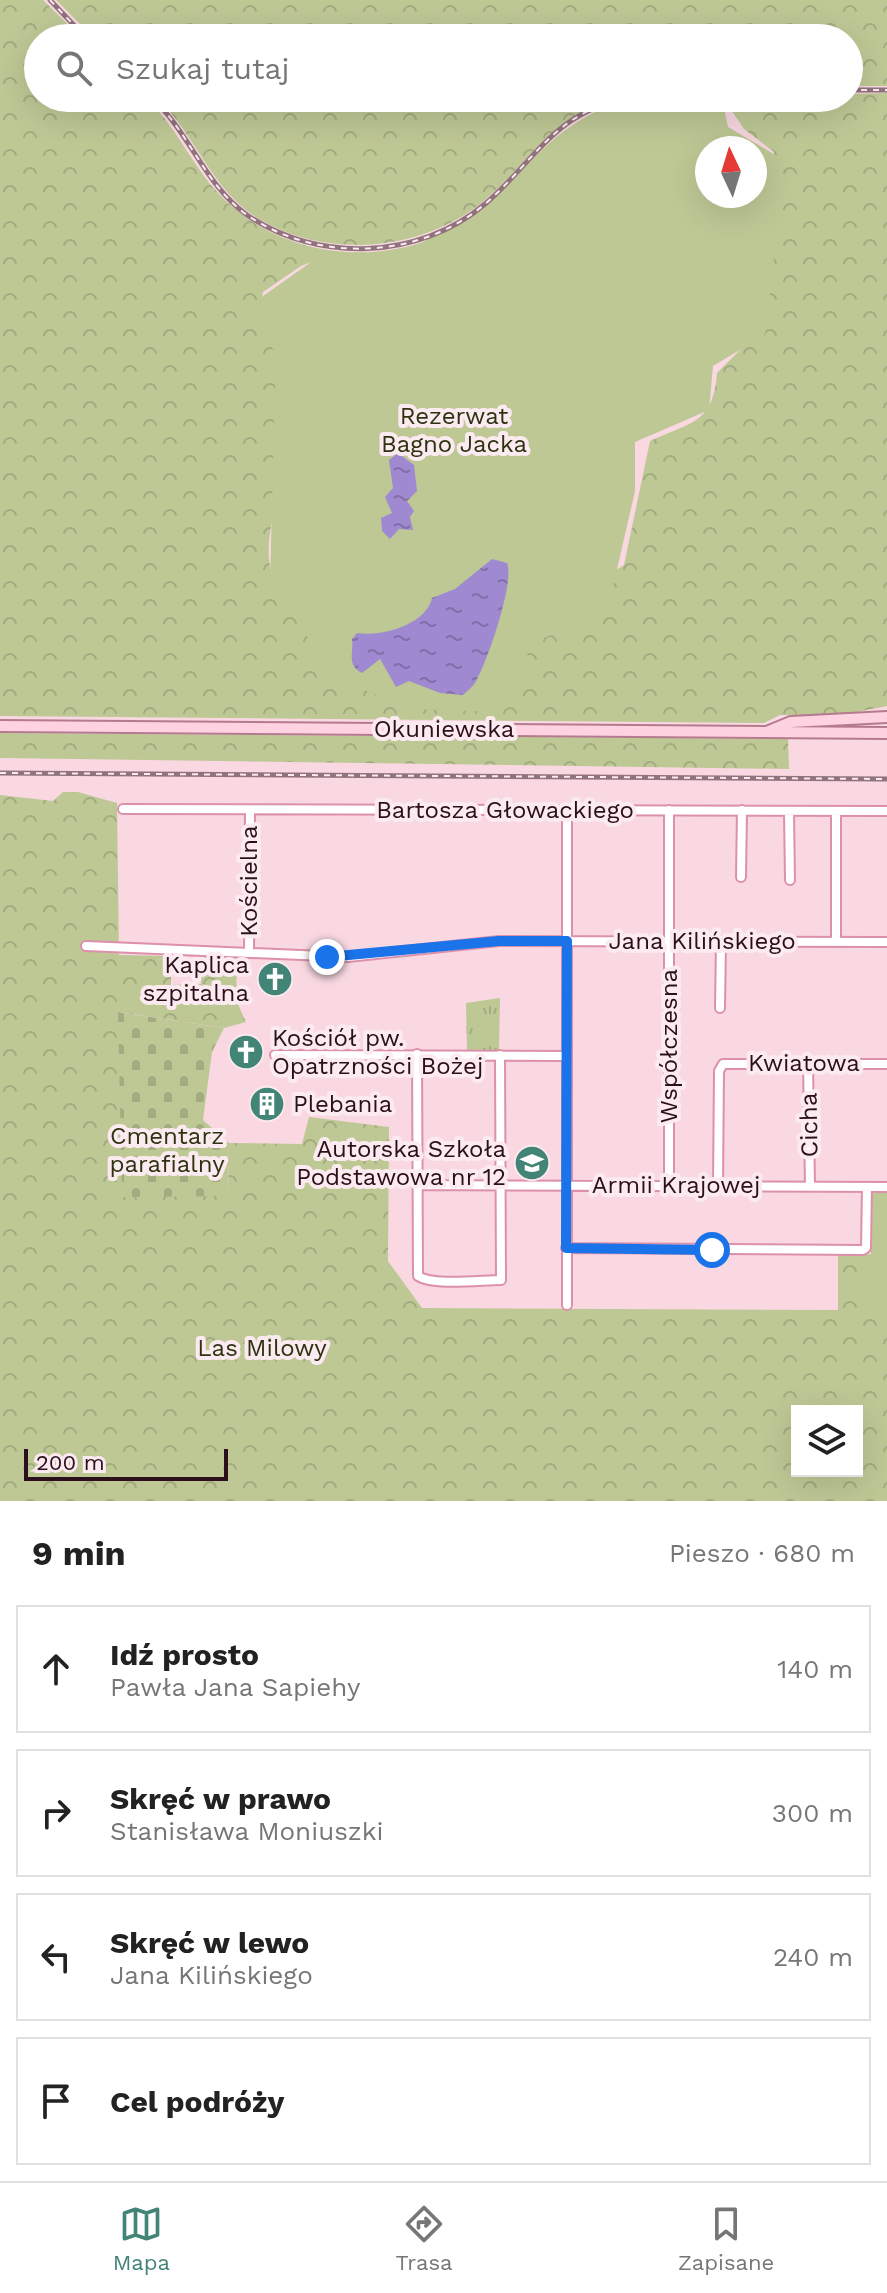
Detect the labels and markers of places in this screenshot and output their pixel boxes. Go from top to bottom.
place label: Kaplica szpitalna [143,951,249,1007]
church icon: Kaplica szpitalna [256,960,294,998]
place label: Kościół pw. Opatrzności Bożej [272,1024,483,1080]
church icon: Kościół pw. Opatrzności Bożej [227,1033,265,1071]
building icon: Plebania [248,1085,286,1123]
place label: Plebania [293,1090,392,1118]
place label: Autorska Szkoła Podstawowa nr 12 [296,1135,506,1191]
school or university icon: Autorska Szkoła Podstawowa nr 12 [513,1144,551,1182]

